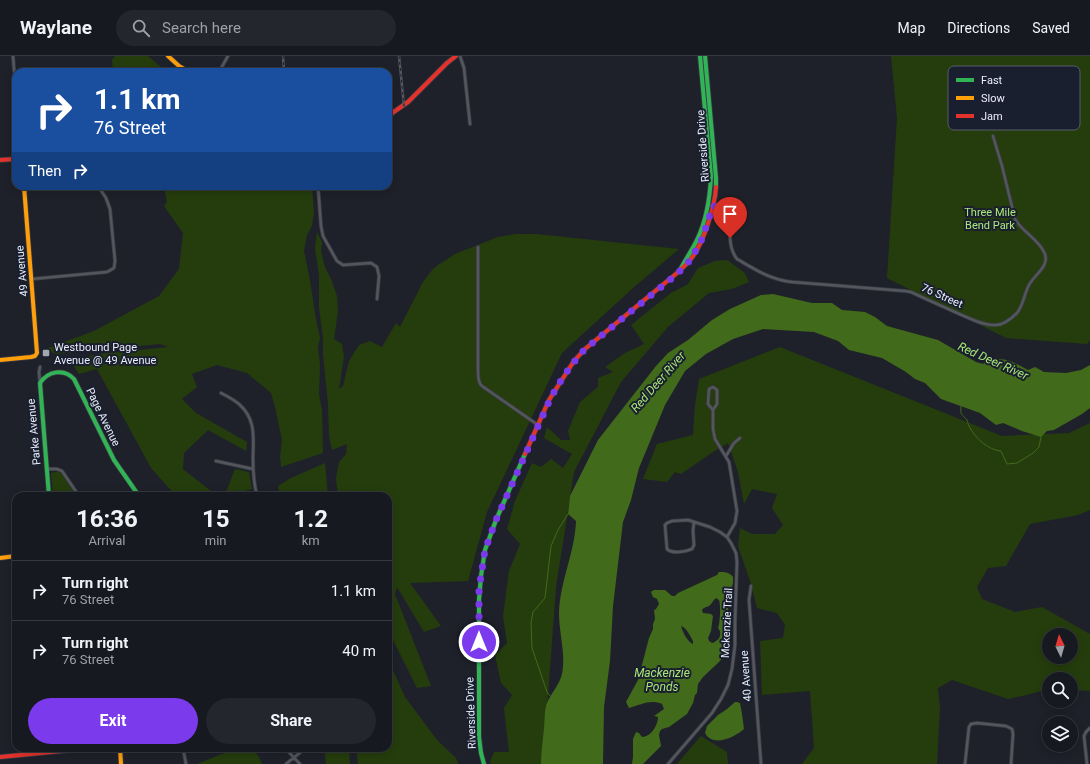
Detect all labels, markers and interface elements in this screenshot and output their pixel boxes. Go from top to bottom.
search box [116,10,396,46]
text: Waylane [20,16,92,39]
icon: search [130,17,152,39]
text: Search here [162,19,241,37]
text: Map [898,20,925,36]
text: Directions [947,20,1010,36]
text: Saved [1032,20,1070,36]
legend [948,66,1080,130]
text: Fast [981,74,1003,87]
text: 1.1 km [94,83,180,116]
icon: right [28,84,80,136]
text: Slow [981,92,1005,105]
street label: Riverside Drive [694,109,712,182]
text: Jam [981,110,1003,123]
text: 76 Street [94,117,166,138]
icon: right [69,160,91,182]
text: Then [28,162,61,180]
pin [713,197,747,238]
icon: arrive [719,203,741,225]
park label: Three Mile Bend Park [964,206,1016,232]
street label: 49 Avenue [13,245,31,297]
street label: 76 Street [919,281,965,311]
water label: Red Deer River [956,339,1031,383]
place label: Westbound Page Avenue @ 49 Avenue [54,341,157,367]
marker: Westbound Page Avenue @ 49 Avenue [41,348,51,358]
water label: Red Deer River [628,348,689,415]
street label: Page Avenue [83,386,123,449]
street label: Parke Avenue [25,398,43,466]
text: 16:36 [76,505,138,533]
text: 15 [202,505,229,533]
text: 1.2 [293,505,328,533]
text: Arrival [88,533,125,548]
text: min [205,533,227,548]
text: km [302,533,320,548]
text: Turn right [62,574,128,592]
icon: right [28,580,50,602]
text: 1.1 km [331,582,376,600]
street label: Mckenzie Trail [719,588,735,658]
text: 76 Street [62,592,114,607]
position arrow [458,621,500,663]
north arrow [1042,628,1078,664]
map controls [1042,628,1078,752]
text: Turn right [62,634,128,652]
icon: right [28,640,50,662]
text: 40 m [342,642,376,660]
street label: 40 Avenue [738,650,754,702]
text: 76 Street [62,652,114,667]
water label: Mackenzie Ponds [634,666,690,694]
button: search [1042,672,1078,708]
street label: Riverside Drive [463,677,479,749]
button: Exit [28,698,198,744]
button: Share [206,698,376,744]
button: layers [1042,716,1078,752]

